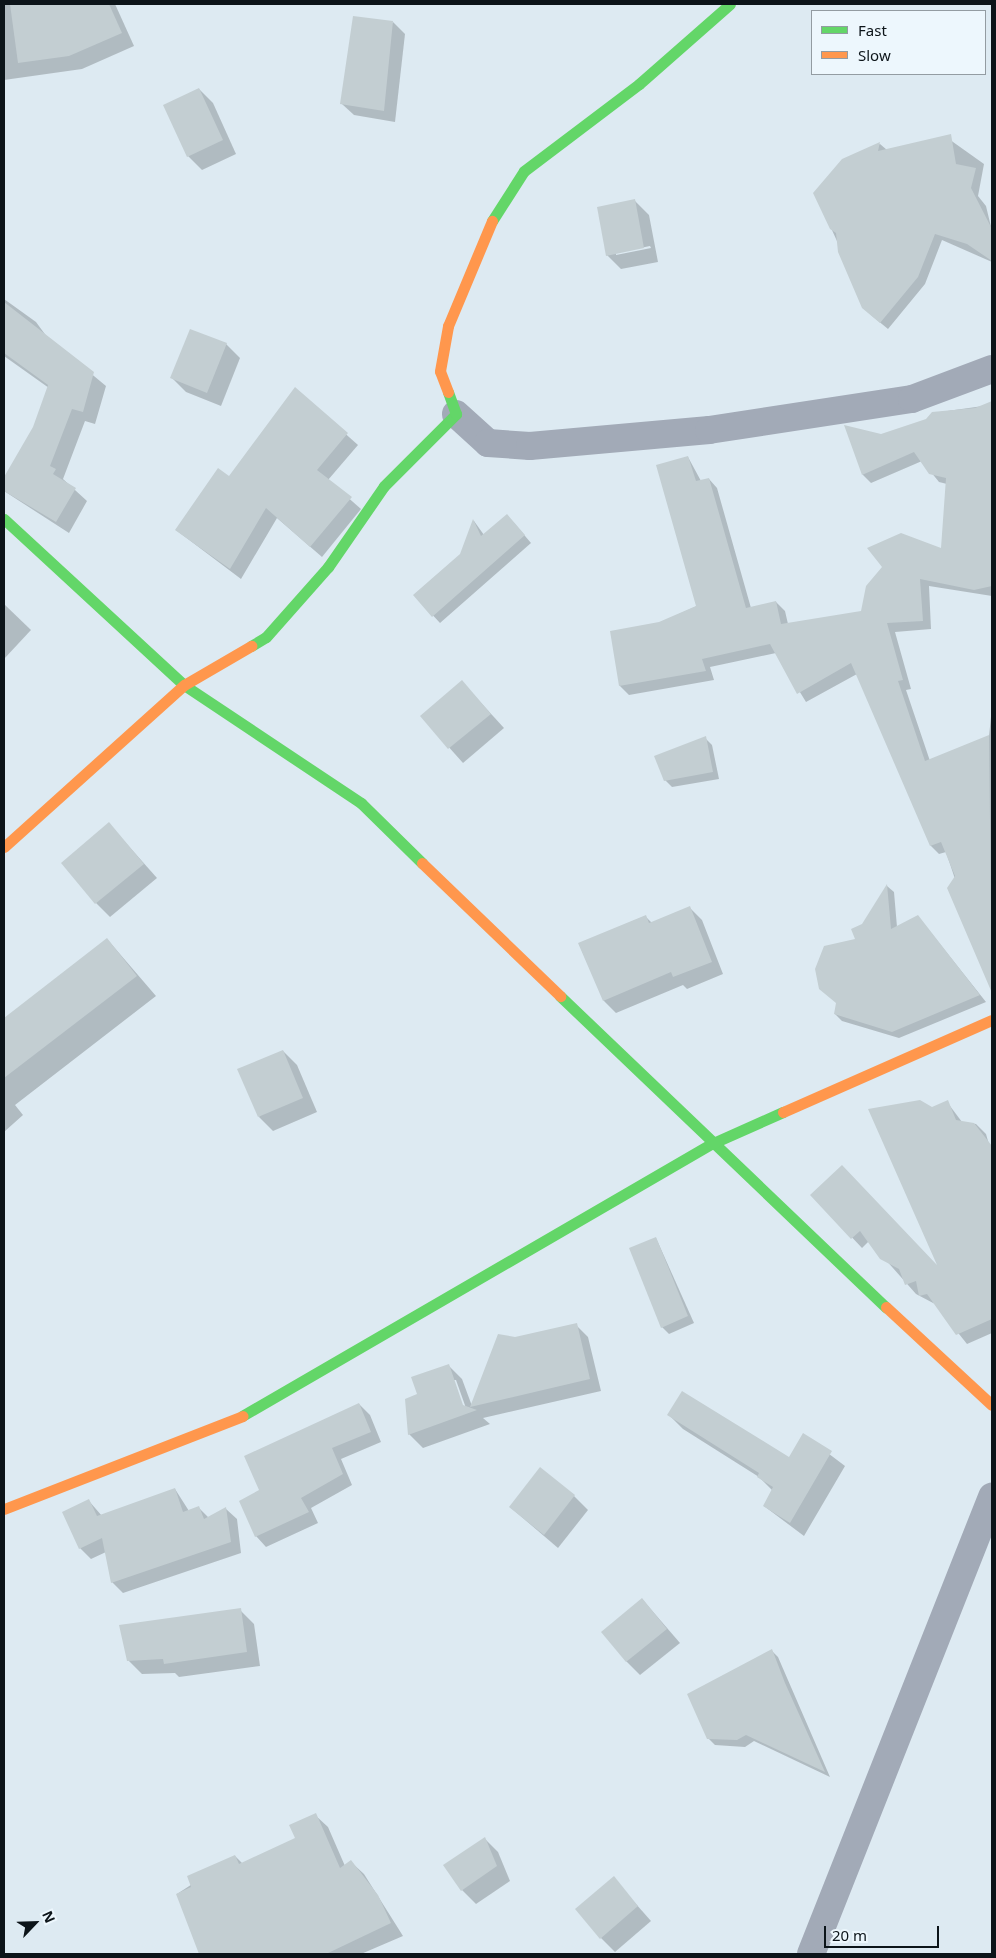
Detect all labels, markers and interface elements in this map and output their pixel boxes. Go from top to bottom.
legend [811,10,986,75]
text: Fast [858,20,887,40]
text: Slow [858,45,891,65]
north arrow [10,1898,60,1948]
text: N [38,1908,60,1926]
scale bar [826,1916,941,1948]
text: 20 m [832,1925,867,1945]

